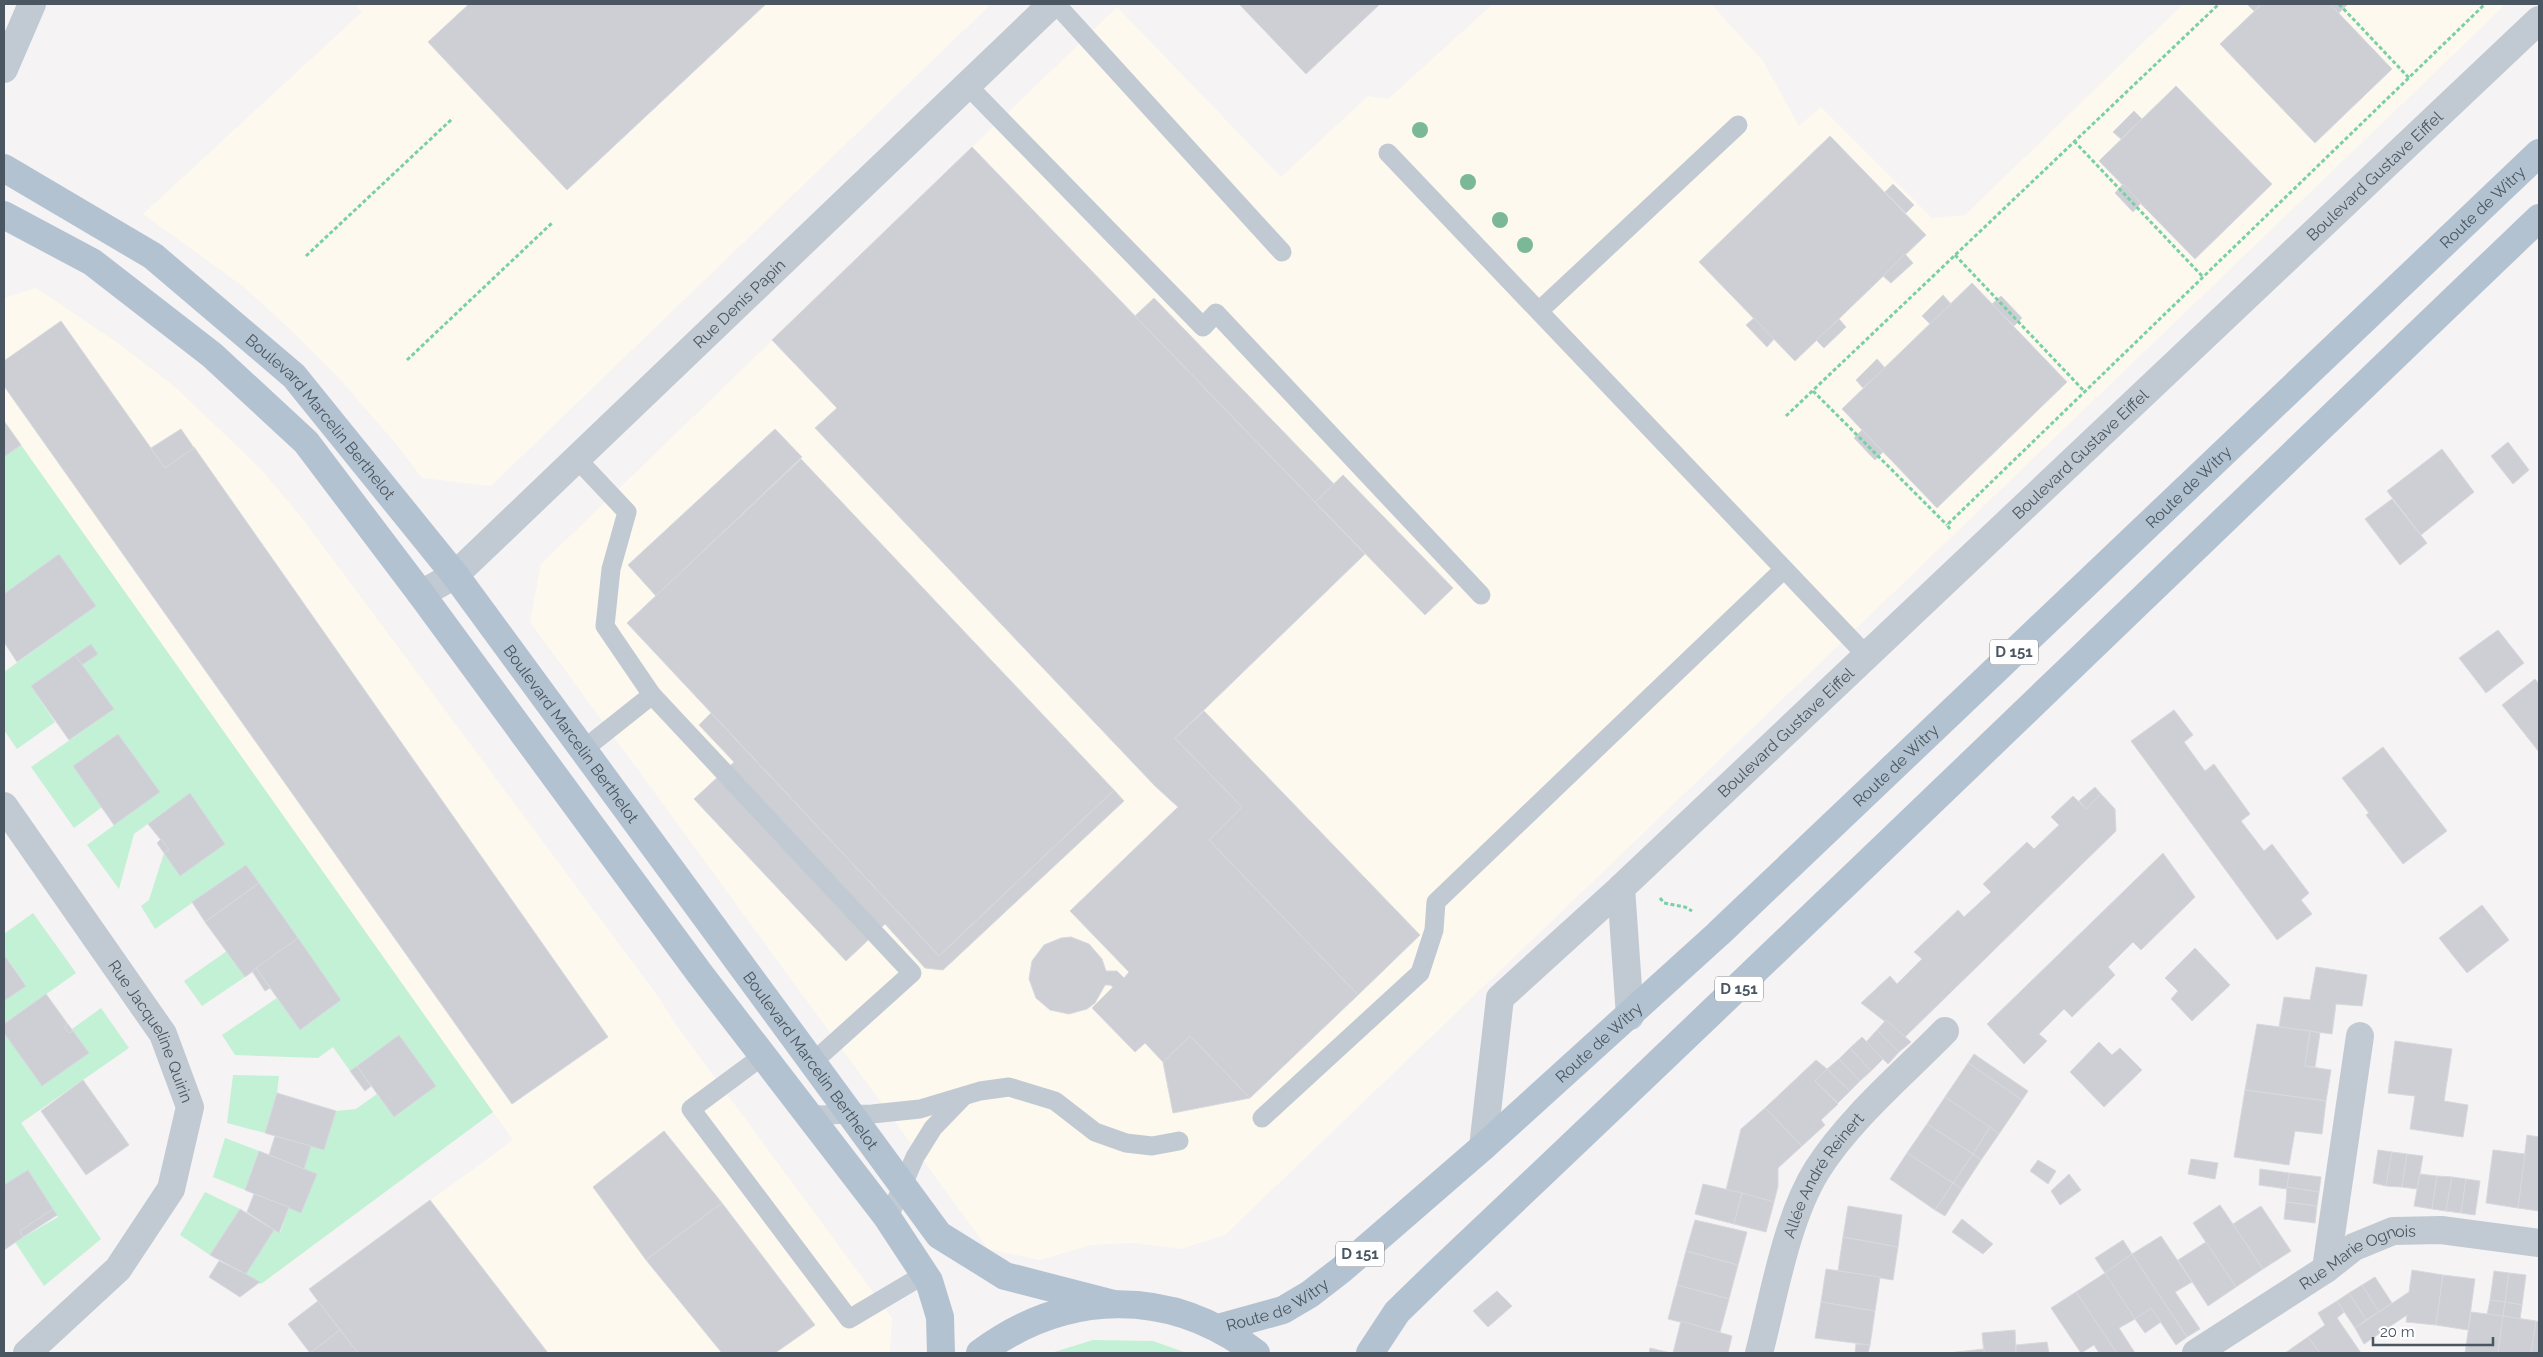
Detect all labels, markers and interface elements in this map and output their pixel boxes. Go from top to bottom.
street label: Boulevard Gustave Eiffel [2302,107,2447,245]
street label: Route de Witry [2436,162,2529,252]
street label: Rue Denis Papin [689,255,789,352]
street label: Boulevard Marcelin Berthelot [242,330,400,504]
street label: Boulevard Gustave Eiffel [2008,385,2152,523]
street label: Route de Witry [2141,441,2235,532]
road number: D 151 [1990,640,2038,664]
street label: Boulevard Marcelin Berthelot [500,641,643,827]
street label: Boulevard Gustave Eiffel [1714,663,1858,801]
street label: Route de Witry [1849,720,1942,810]
street label: Rue Jacqueline Quirin [105,956,197,1105]
street label: Boulevard Marcelin Berthelot [739,968,883,1154]
road number: D 151 [1715,976,1763,1002]
street label: Route de Witry [1551,998,1646,1086]
street label: Allée André Reinert [1779,1108,1868,1240]
street label: Rue Marie Ognois [2296,1221,2416,1293]
road number: D 151 [1336,1242,1384,1266]
street label: Route de Witry [1224,1274,1332,1335]
scale bar [2373,1314,2493,1346]
text: 20 m [2380,1323,2415,1341]

